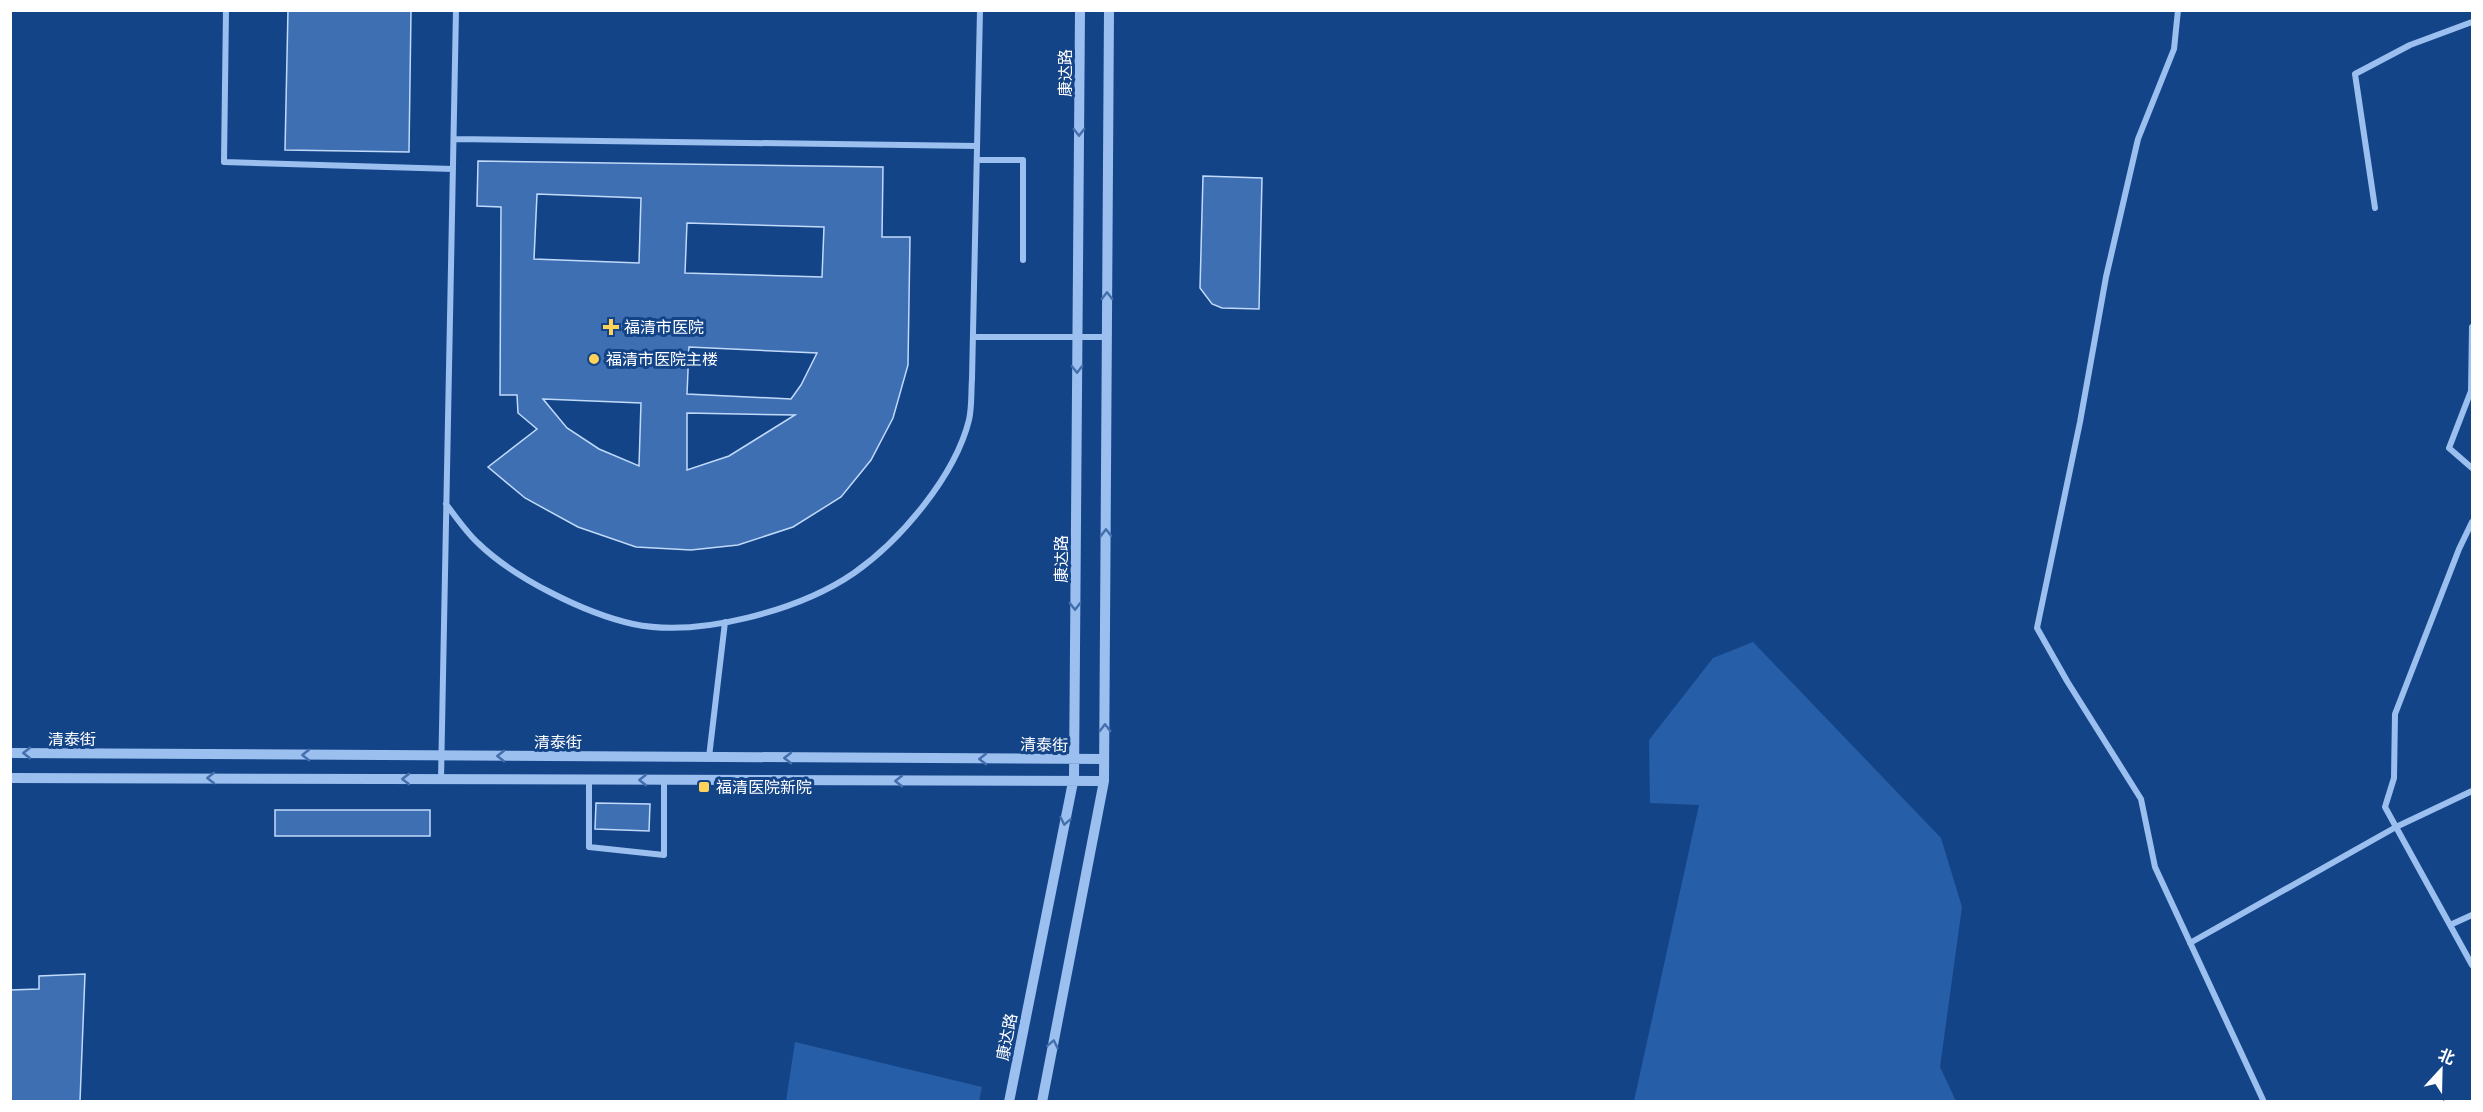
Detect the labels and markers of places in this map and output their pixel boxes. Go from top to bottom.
marker: 福清市医院 [602,318,620,336]
place label: 福清市医院 [624,318,704,337]
place label: 福清市医院主楼 [606,350,718,369]
marker: 福清市医院主楼 [587,352,601,366]
place label: 福清医院新院 [716,778,812,797]
marker: 福清医院新院 [697,780,711,794]

